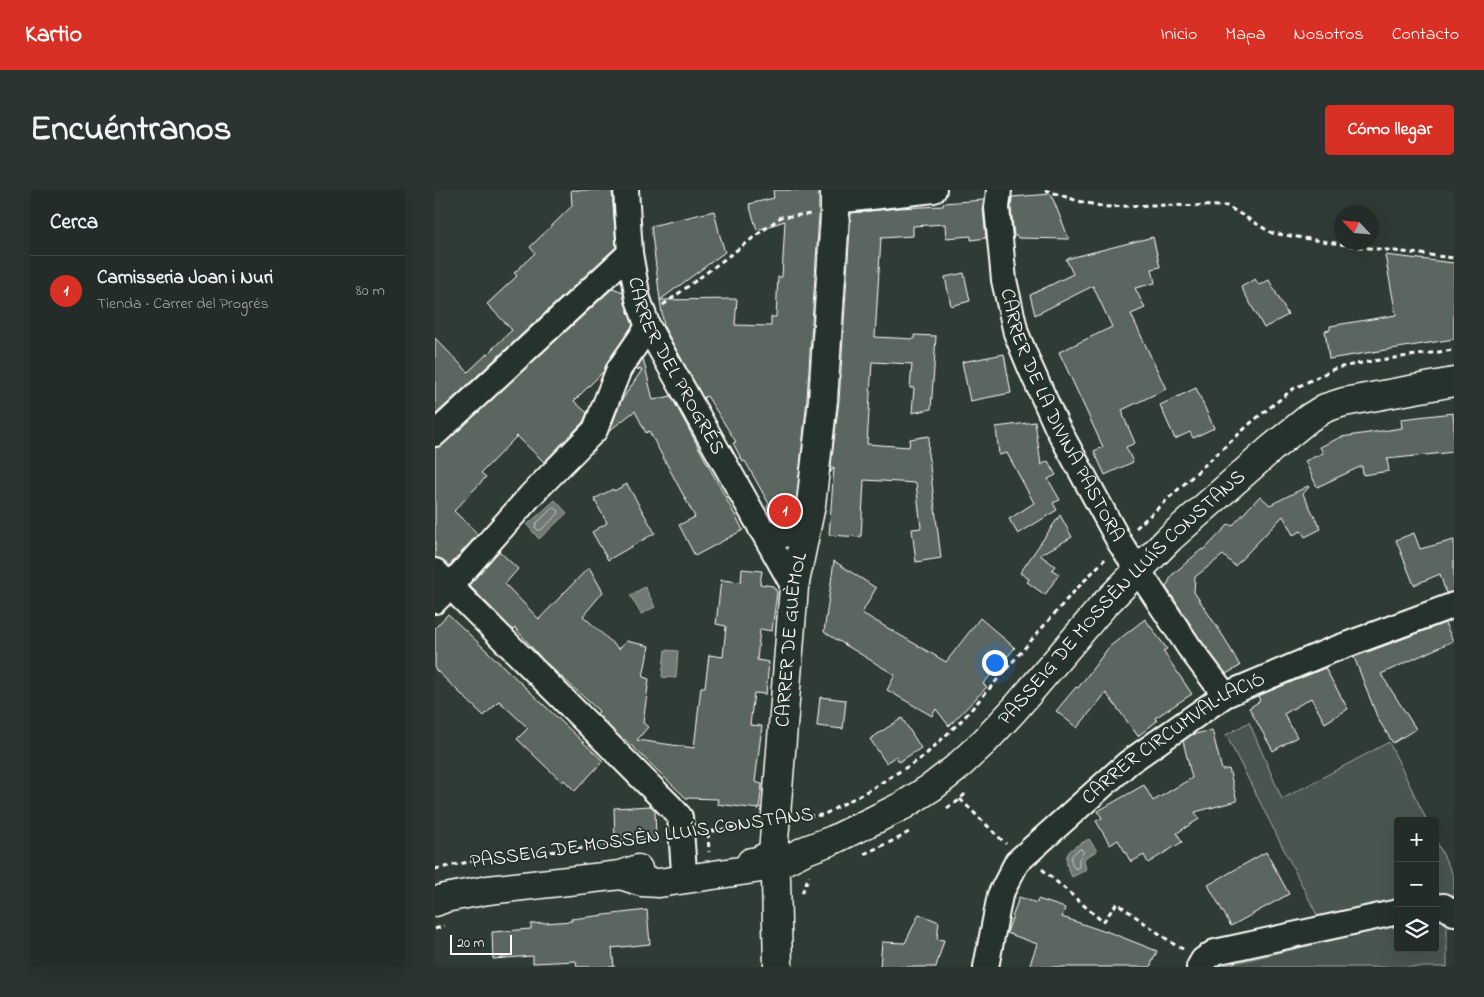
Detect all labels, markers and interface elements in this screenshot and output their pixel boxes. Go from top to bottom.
text: Kartio [25,18,82,53]
text: Inicio [1160,22,1197,48]
text: Mapa [1225,22,1266,48]
text: Nosotros [1294,22,1364,48]
text: Contacto [1392,22,1459,48]
text: Encuéntranos [30,105,232,156]
button: Cómo llegar [1325,105,1454,155]
north arrow [1334,205,1379,250]
text: Cerca [50,208,98,238]
text: Carnisseria Joan i Nuri [97,265,273,292]
street label: CARRER DEL PROGRÉS [620,275,731,460]
text: 1 [63,279,69,303]
text: 80 m [356,279,385,303]
street label: CARRER DE LA DIVINA PASTORA [992,286,1131,547]
text: Tienda · Carrer del Progrés [97,292,269,316]
street label: PASSEIG DE MOSSÈN LLUÍS CONSTANS [992,463,1252,732]
pin: 1 [769,492,801,530]
street label: CARRER DE GUÈMOL [768,549,815,728]
your location [982,650,1008,676]
street label: CARRER CIRCUMVAL·LACIÓ [1076,665,1270,812]
street label: PASSEIG DE MOSSÈN LLUÍS CONSTANS [469,801,816,877]
map controls [1394,817,1439,952]
button: + [1394,817,1439,862]
button: − [1394,862,1439,907]
button: layers [1394,907,1439,952]
scale bar [450,932,513,955]
text: 20 m [457,933,484,954]

